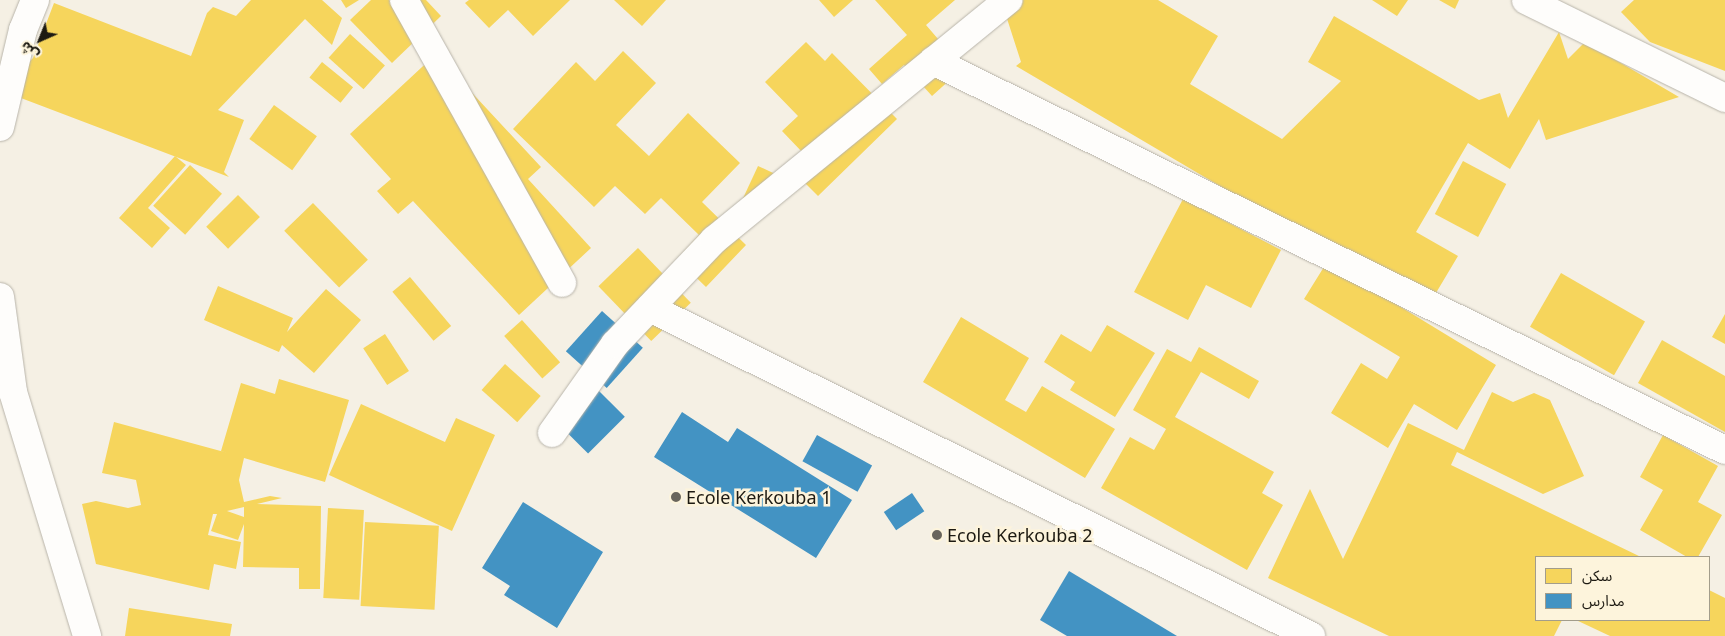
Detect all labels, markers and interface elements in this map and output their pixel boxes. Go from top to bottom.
north arrow [15,15,65,65]
text: ش [16,38,43,65]
place label: Ecole Kerkouba 1 [686,486,832,508]
marker: Ecole Kerkouba 1 [670,491,682,503]
place label: Ecole Kerkouba 2 [947,524,1093,546]
marker: Ecole Kerkouba 2 [931,529,943,541]
legend [1535,556,1710,621]
text: سكن [1582,565,1612,585]
text: مدارس [1582,590,1625,610]

